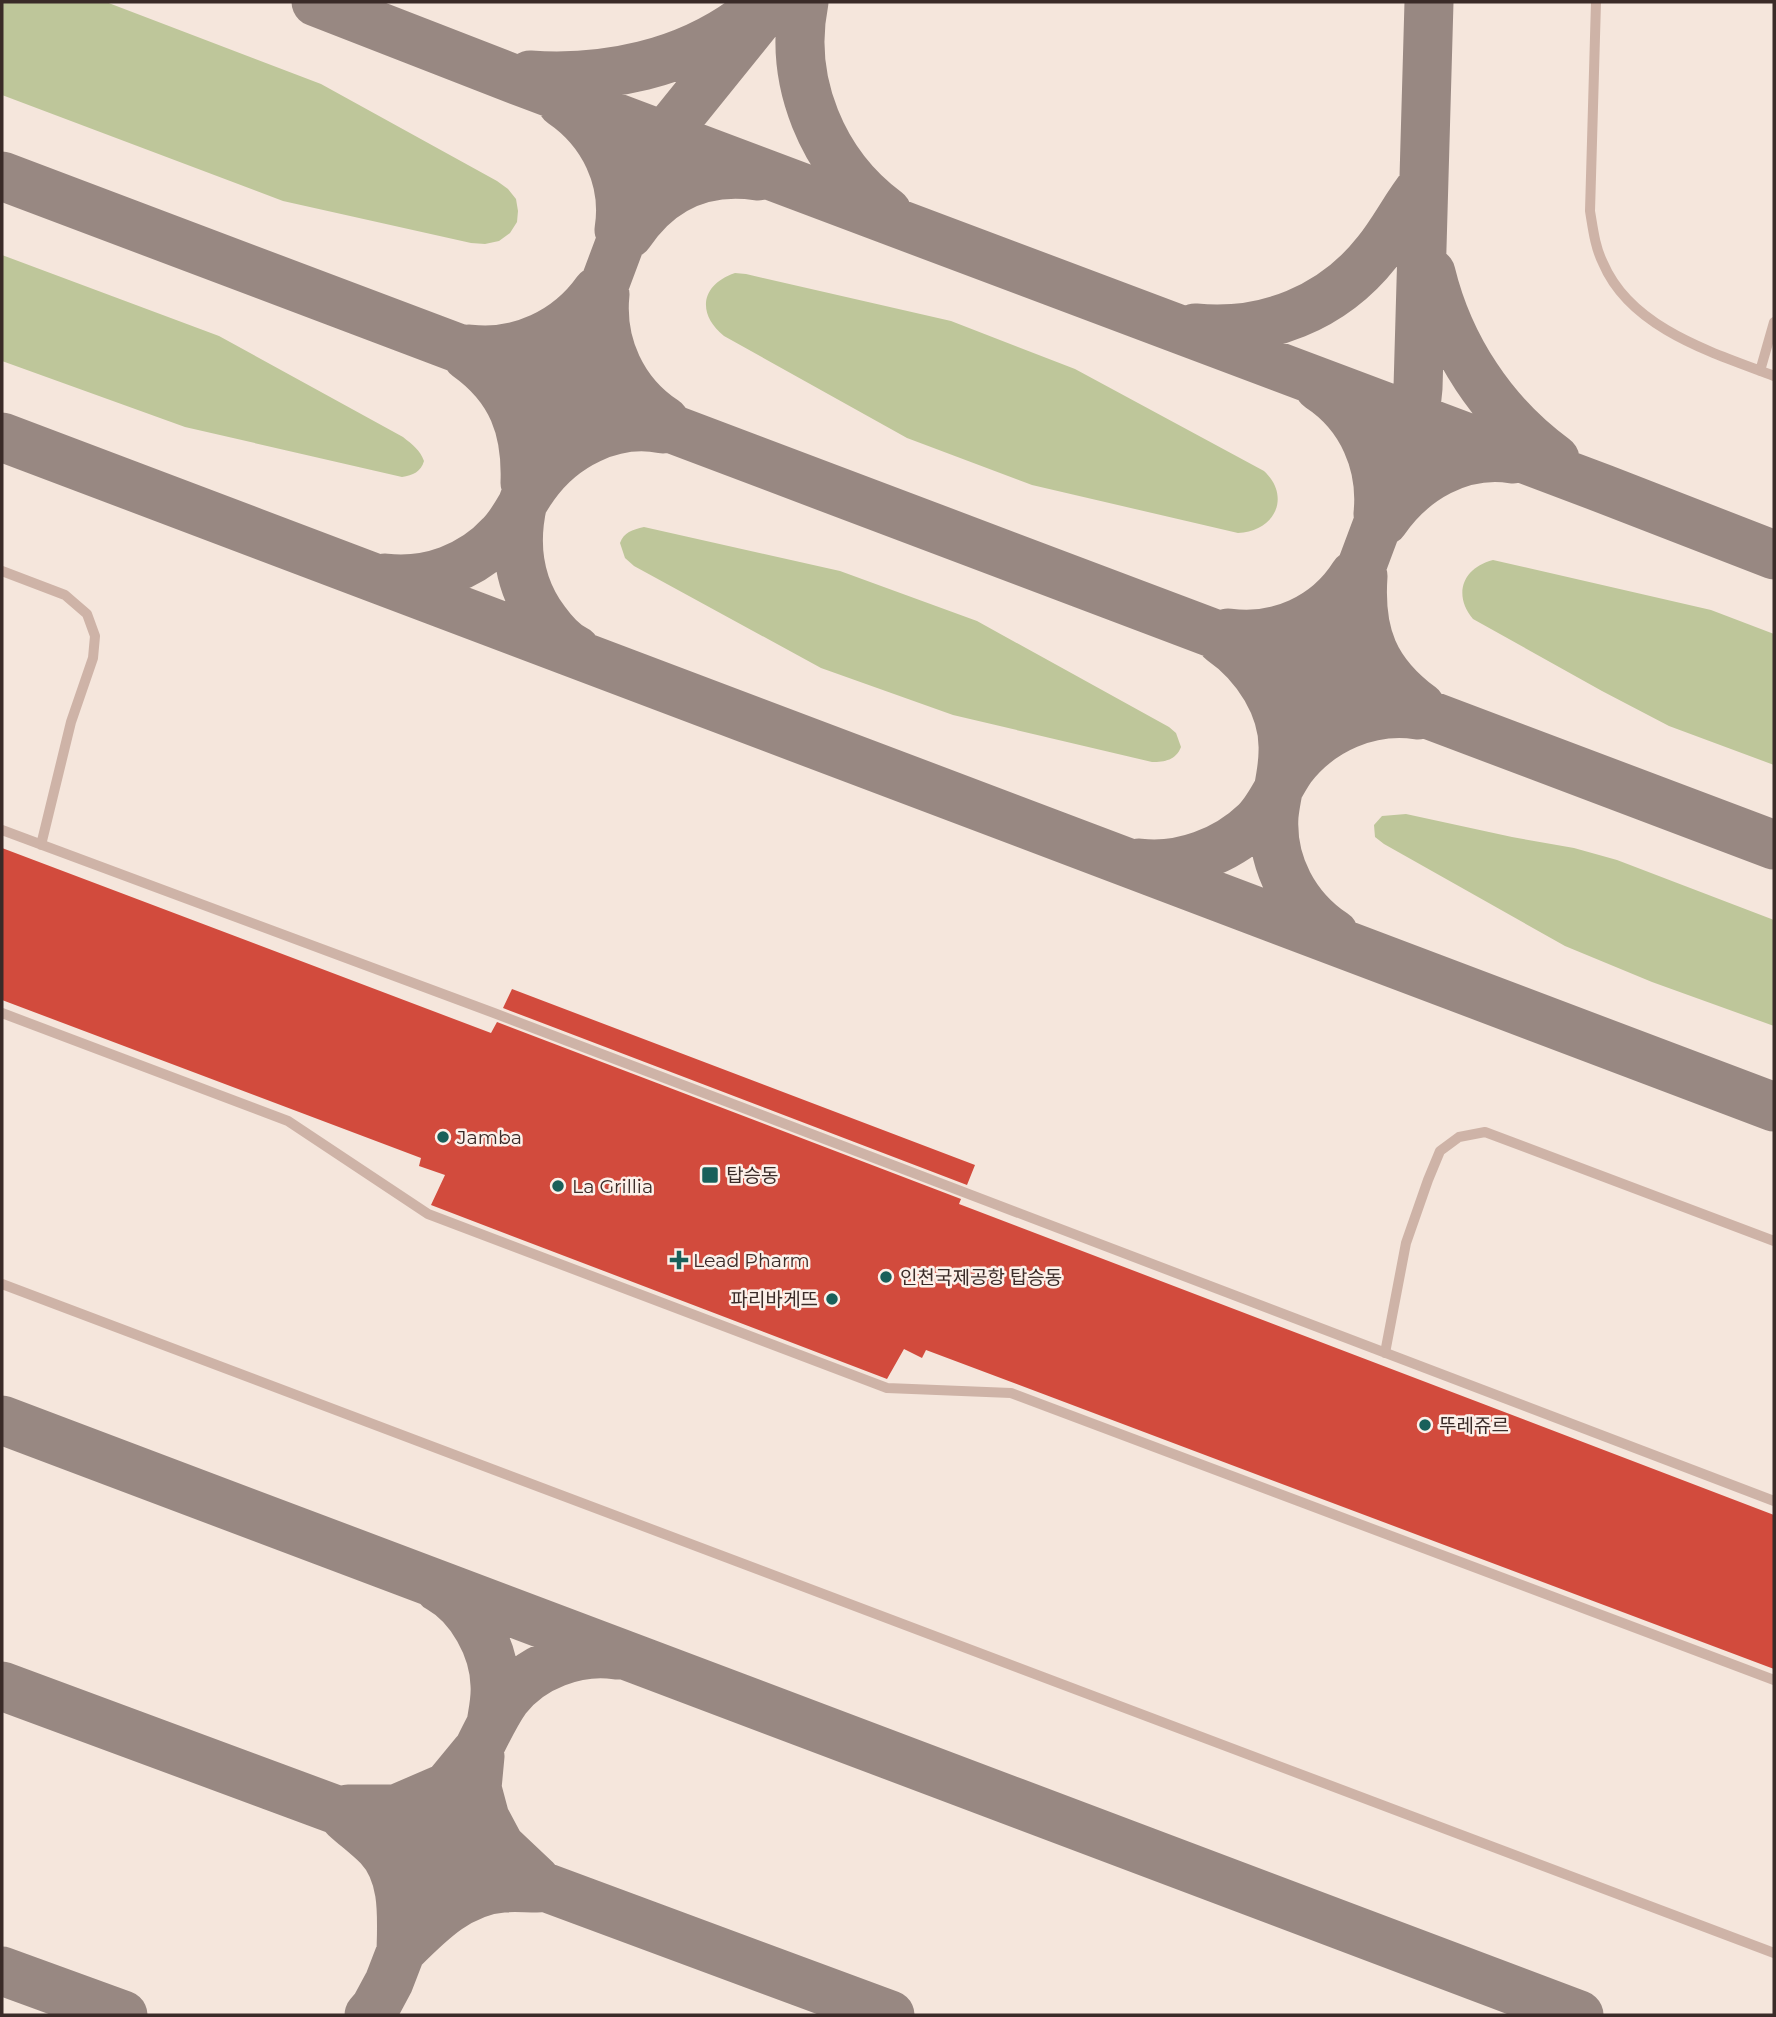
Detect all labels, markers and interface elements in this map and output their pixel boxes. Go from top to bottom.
place label: Jamba [456,1126,522,1149]
marker: Jamba [435,1129,451,1145]
place label: 탑승동 [726,1164,778,1187]
marker: 탑승동 [700,1165,720,1185]
place label: La Grillia [572,1175,653,1198]
marker: La Grillia [550,1178,566,1194]
place label: Lead Pharm [693,1249,810,1272]
marker: Lead Pharm [671,1252,687,1268]
place label: 인천국제공항 탑승동 [900,1266,1062,1289]
marker: 인천국제공항 탑승동 [878,1269,894,1285]
place label: 파리바게뜨 [731,1288,818,1311]
marker: 파리바게뜨 [824,1291,840,1307]
place label: 뚜레쥬르 [1439,1414,1509,1437]
marker: 뚜레쥬르 [1417,1417,1433,1433]

